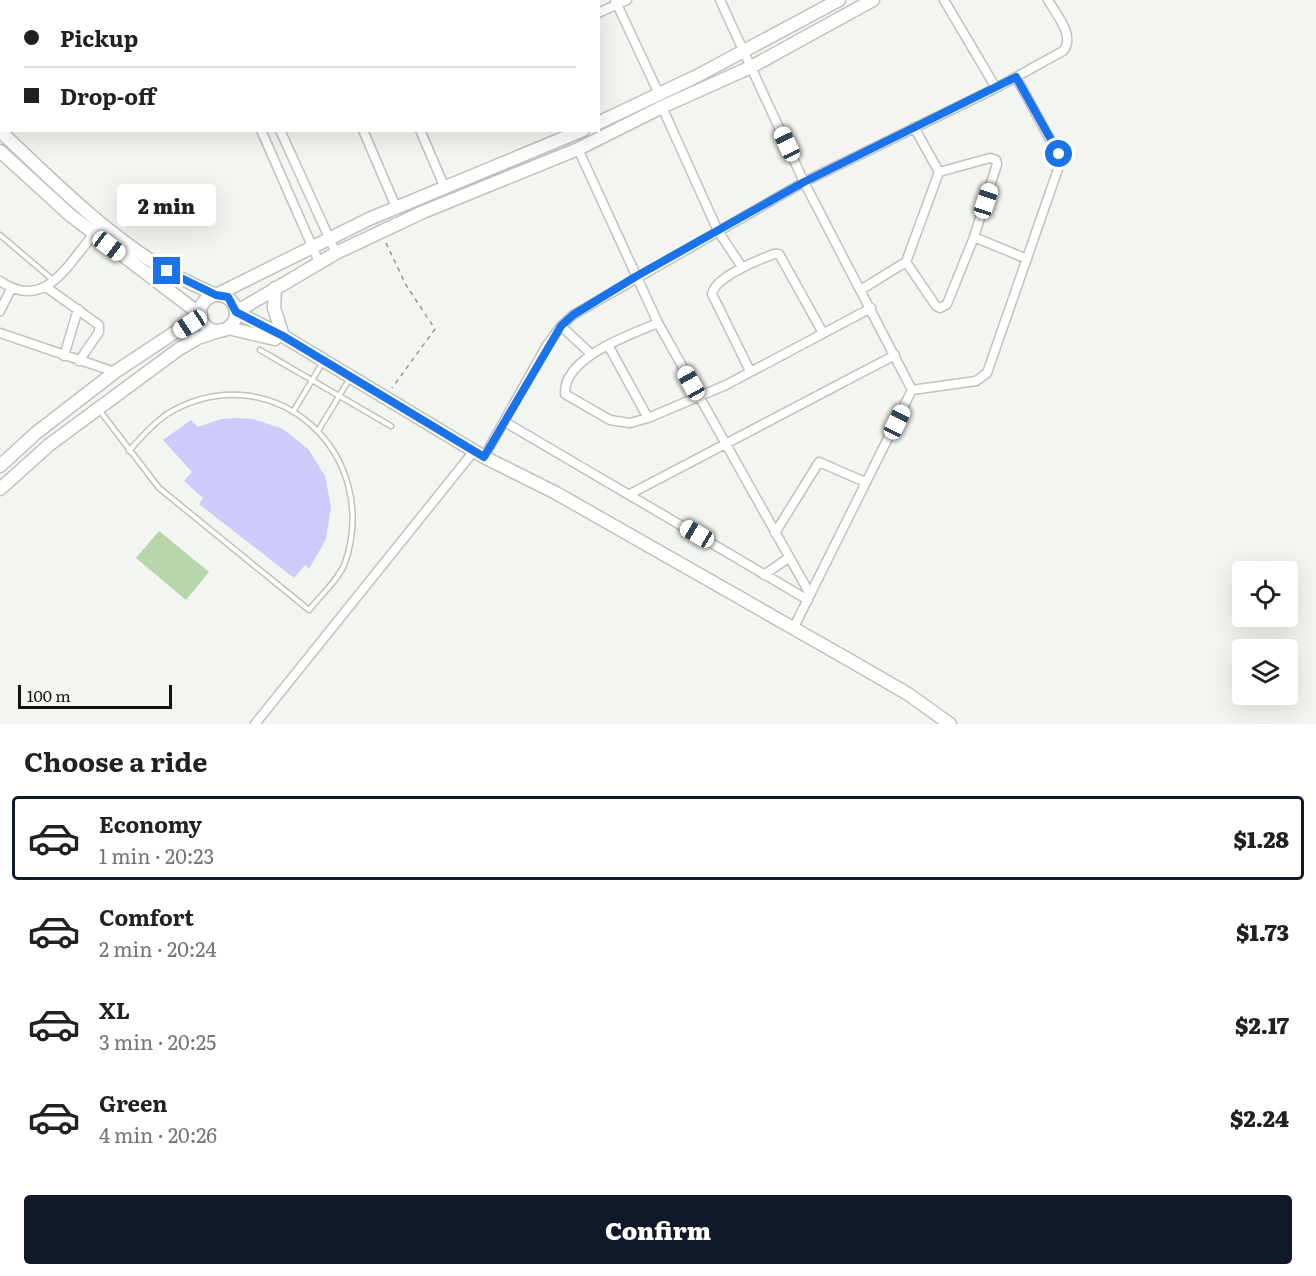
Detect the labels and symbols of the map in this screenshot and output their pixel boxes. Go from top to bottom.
car [771,124,803,164]
route start [1045,140,1072,167]
car [972,181,1000,221]
callout: 2 min [118,184,216,226]
car [89,228,129,264]
route end [153,257,180,284]
car [170,307,210,341]
car [674,363,708,403]
car [881,402,913,442]
car [677,517,717,551]
scale bar [18,682,172,710]

